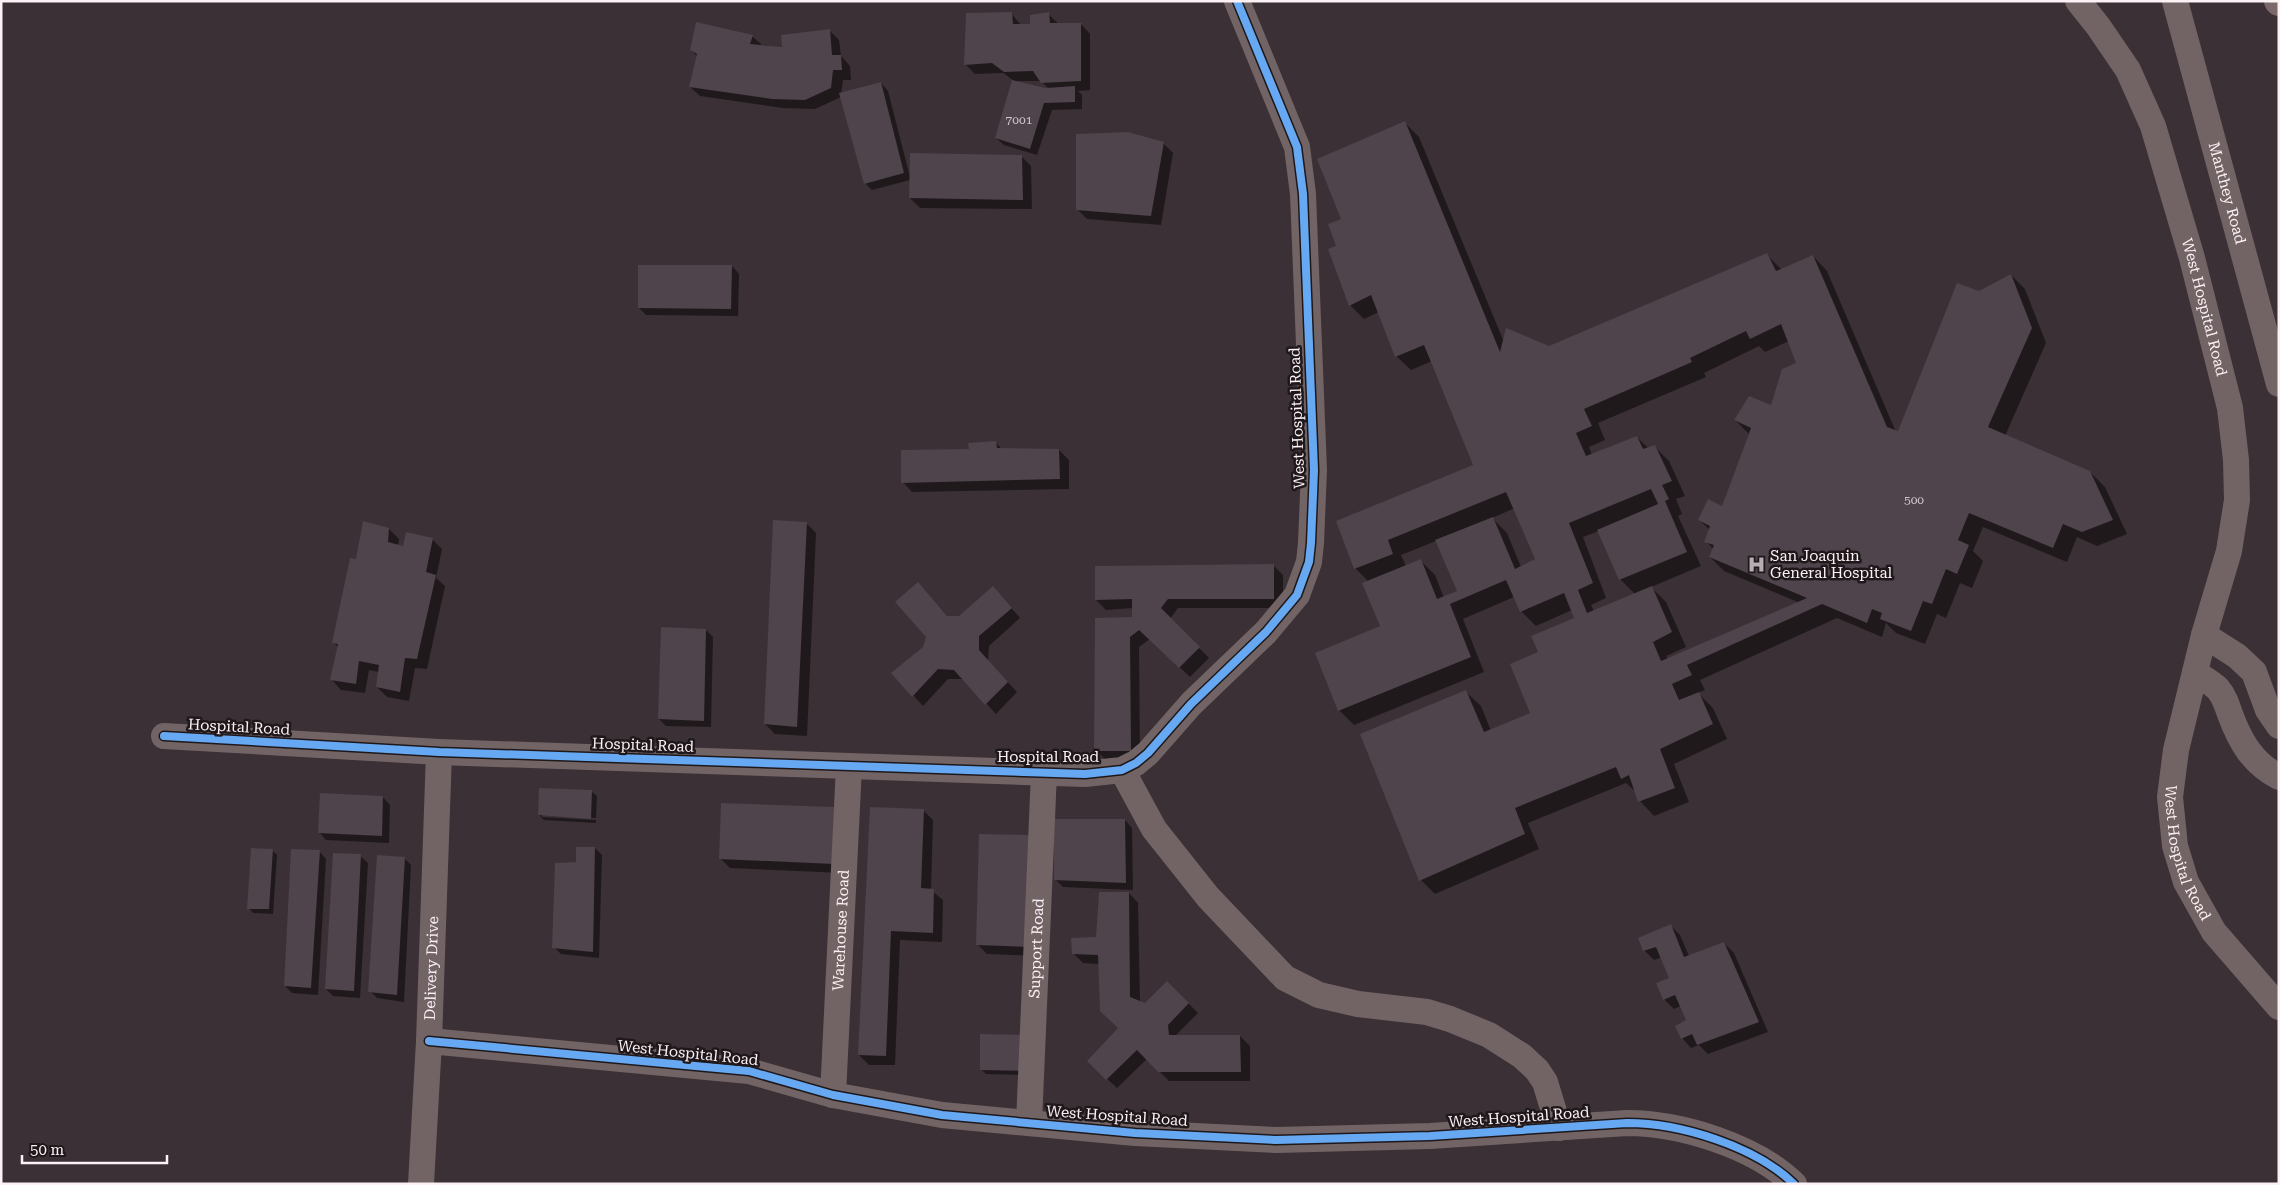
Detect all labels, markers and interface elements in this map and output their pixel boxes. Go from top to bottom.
house number: 7001 [1006,113,1033,127]
street label: Manthey Road [2205,140,2250,246]
street label: West Hospital Road [2178,236,2231,378]
street label: West Hospital Road [1286,347,1308,489]
house number: 500 [1904,493,1924,507]
place label: San Joaquin General Hospital [1770,547,1893,582]
hospital icon: San Joaquin General Hospital [1746,555,1766,575]
street label: Hospital Road [188,715,291,739]
street label: Hospital Road [592,734,695,756]
street label: Hospital Road [997,748,1099,766]
street label: West Hospital Road [2161,784,2215,924]
street label: Warehouse Road [829,869,853,991]
street label: Support Road [1025,897,1048,999]
street label: Delivery Drive [421,916,442,1021]
street label: West Hospital Road [617,1037,760,1069]
street label: West Hospital Road [1046,1102,1189,1130]
street label: West Hospital Road [1448,1103,1591,1131]
scale bar [22,1132,168,1164]
text: 50 m [30,1141,65,1159]

